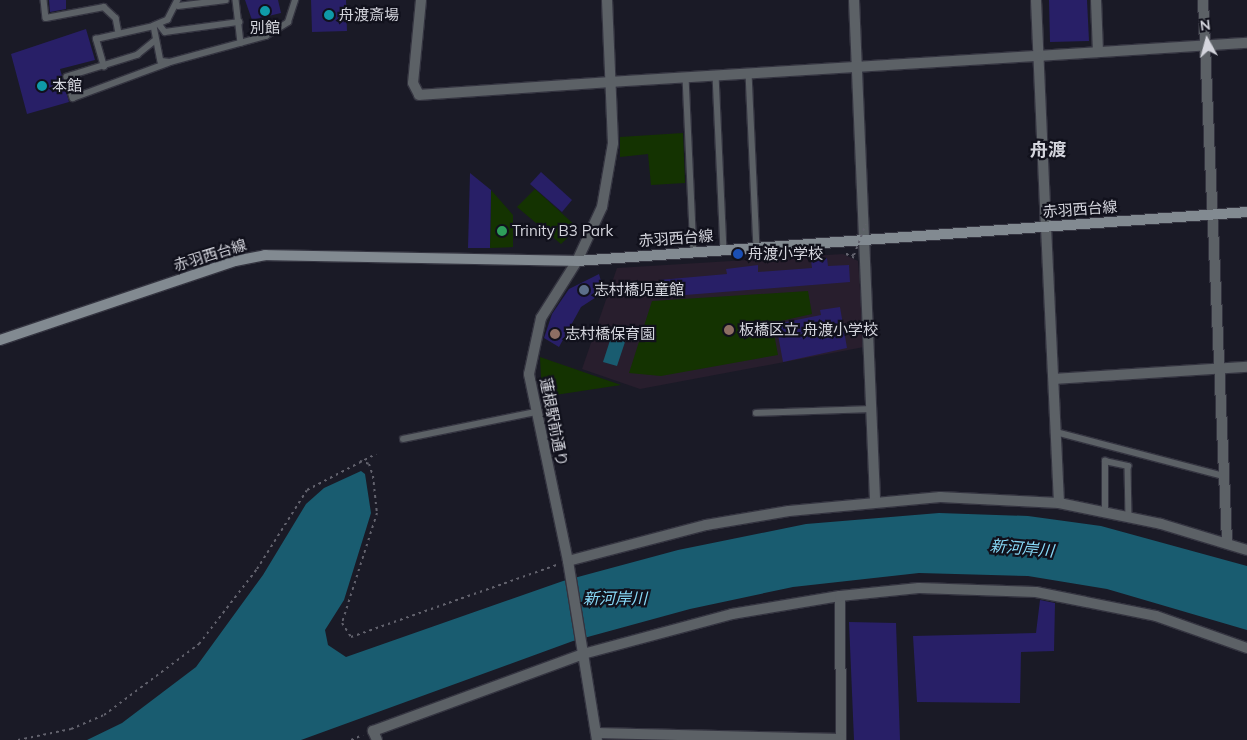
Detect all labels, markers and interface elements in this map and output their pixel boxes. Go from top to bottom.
marker: 別館 [259,5,271,17]
place label: 舟渡斎場 [339,6,399,24]
marker: 舟渡斎場 [323,9,335,21]
north arrow [1182,15,1232,65]
text: N [1199,16,1212,35]
place label: 別館 [250,19,280,37]
place label: 本館 [52,77,82,95]
marker: 本館 [36,80,48,92]
district label: 舟渡 [1030,139,1066,161]
street label: 赤羽西台線 [1042,197,1118,221]
place label: Trinity B3 Park [512,222,613,240]
marker: Trinity B3 Park [496,225,508,237]
street label: 赤羽西台線 [638,226,714,250]
street label: 赤羽西台線 [172,235,248,275]
place label: 舟渡小学校 [748,245,823,263]
marker: 舟渡小学校 [732,248,744,260]
place label: 志村橋児童館 [594,281,684,299]
marker: 志村橋児童館 [578,284,590,296]
place label: 板橋区立 舟渡小学校 [739,321,878,339]
marker: 板橋区立 舟渡小学校 [723,324,735,336]
place label: 志村橋保育園 [565,325,655,343]
marker: 志村橋保育園 [549,328,561,340]
street label: 蓮根駅前通り [537,376,571,468]
water label: 新河岸川 [989,536,1055,560]
water label: 新河岸川 [583,588,647,608]

